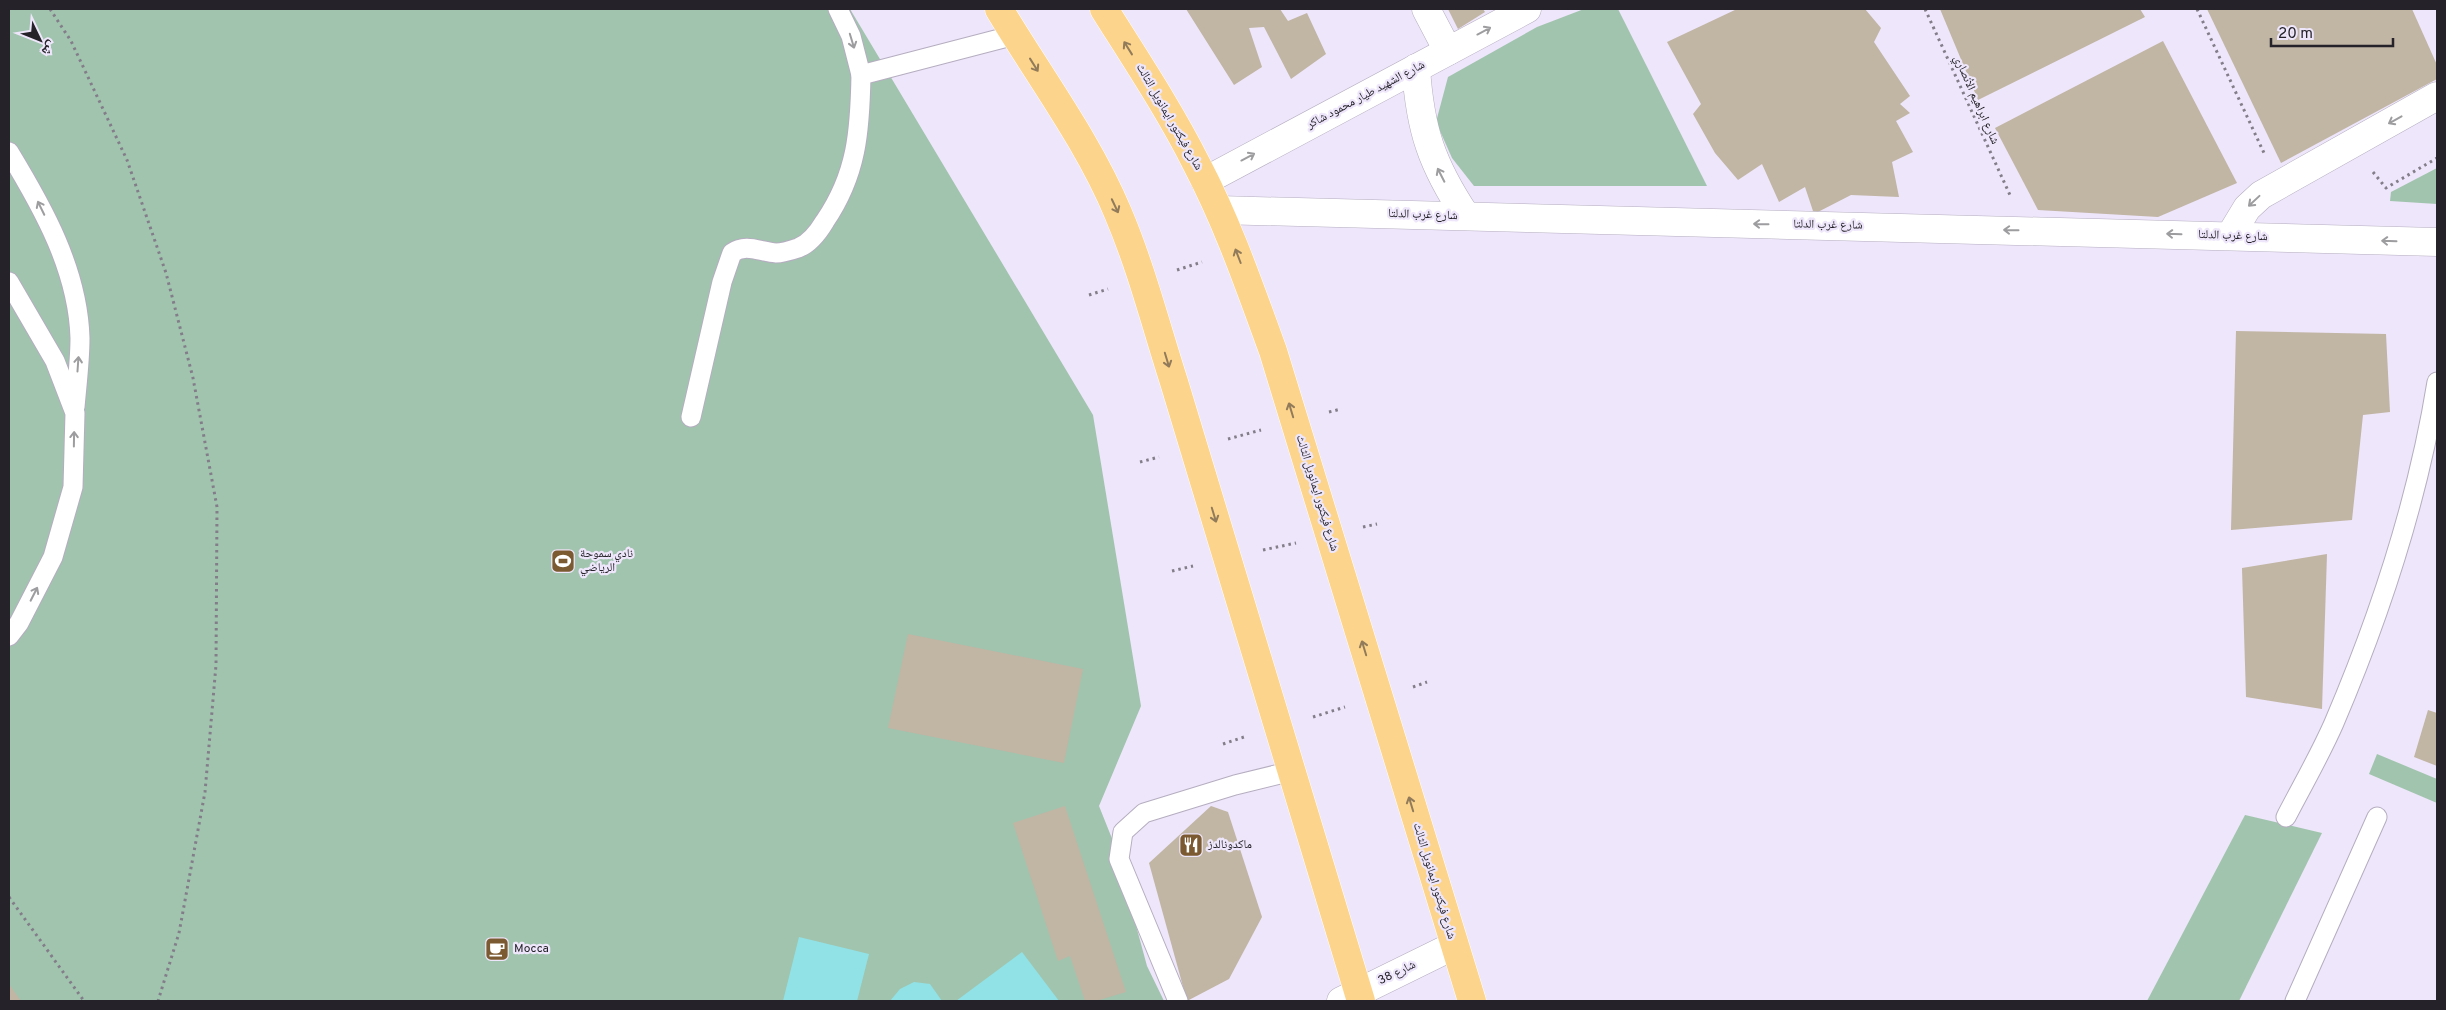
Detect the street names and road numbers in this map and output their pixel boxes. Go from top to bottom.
street label: شارع ابراهيم الأنصاري [1948,53,2003,148]
street label: شارع الشهيد طيار محمود شاكر [1303,57,1428,133]
street label: شارع فيكتور ايمانويل الثالث [1132,61,1206,173]
street label: شارع غرب الدلتا [1388,206,1458,224]
street label: شارع غرب الدلتا [1793,216,1863,234]
street label: شارع غرب الدلتا [2198,227,2268,245]
street label: شارع فيكتور ايمانويل الثالث [1292,433,1342,553]
street label: شارع فيكتور ايمانويل الثالث [1409,821,1459,941]
street label: شارع 38 [1375,957,1419,989]

